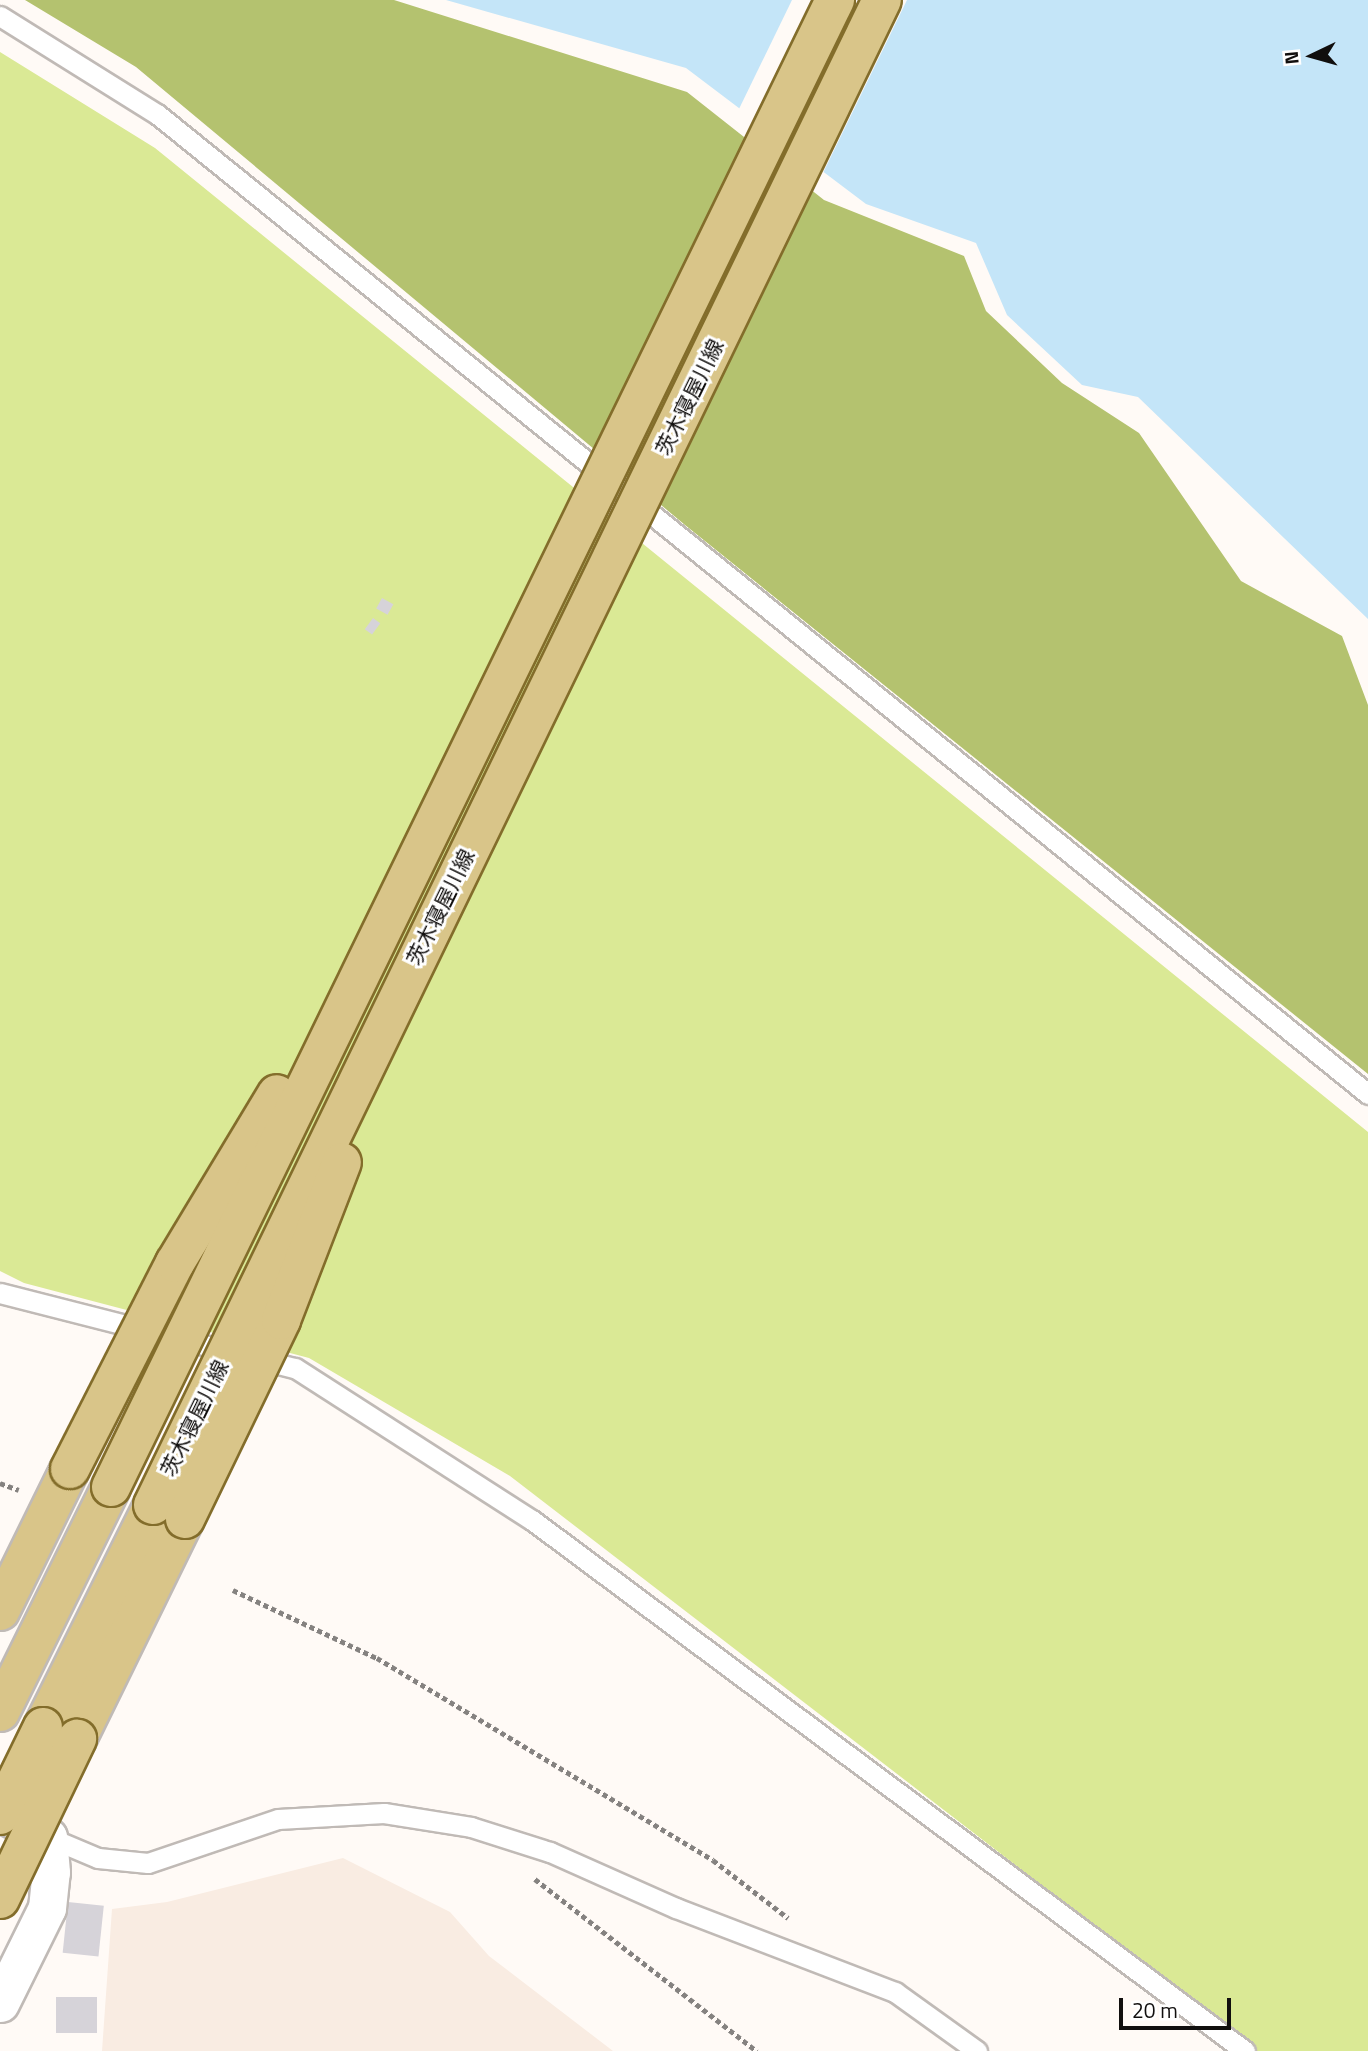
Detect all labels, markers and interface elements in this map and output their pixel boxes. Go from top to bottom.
north arrow [1277,21,1347,91]
text: N [1276,50,1306,66]
street label: 茨木寝屋川線 [650,335,728,459]
street label: 茨木寝屋川線 [401,845,479,969]
street label: 茨木寝屋川線 [155,1356,233,1480]
scale bar [1123,1984,1235,2028]
text: 20 m [1132,1994,1178,2026]

